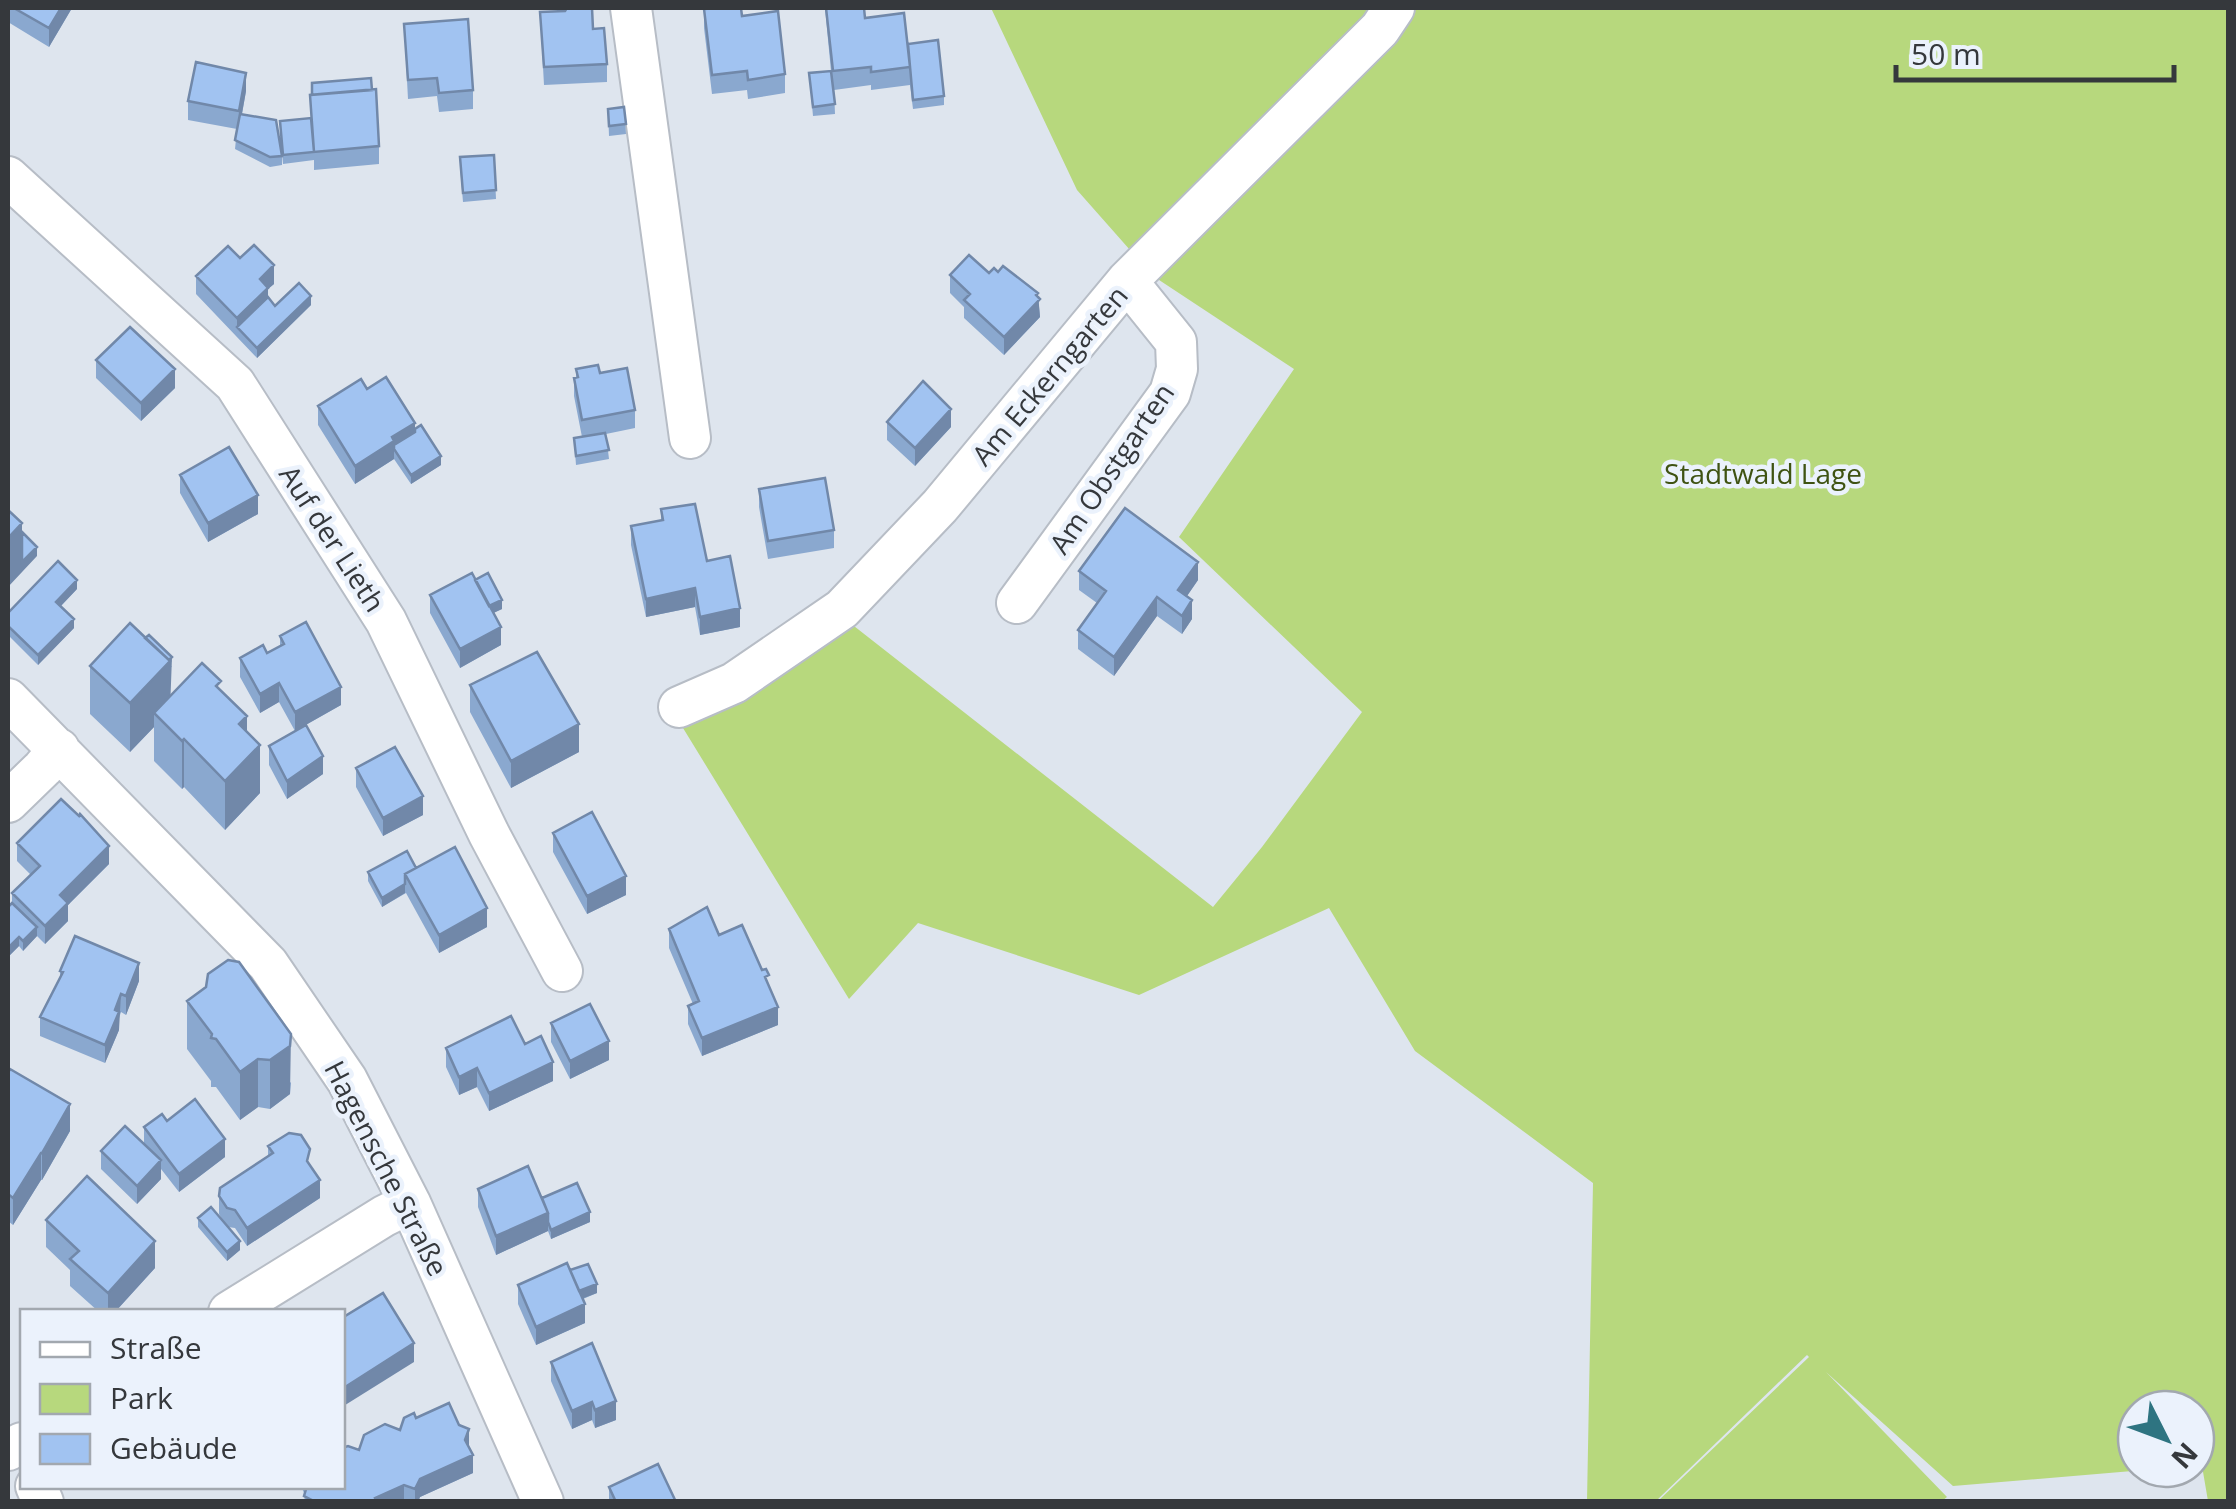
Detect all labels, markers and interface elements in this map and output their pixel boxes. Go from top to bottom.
scale bar [1896,20,2174,82]
text: 50 m [1911,33,1981,74]
street label: Am Eckerngarten [962,277,1136,473]
street label: Am Obstgarten [1040,375,1182,561]
park label: Stadtwald Lage [1664,454,1862,492]
street label: Auf der Lieth [271,457,395,619]
street label: Hagensche Straße [316,1054,458,1282]
legend [20,1309,345,1489]
text: Straße [110,1327,202,1368]
text: Park [110,1377,173,1418]
north arrow [2116,1389,2216,1489]
text: Gebäude [110,1427,237,1468]
text: N [2164,1435,2207,1478]

